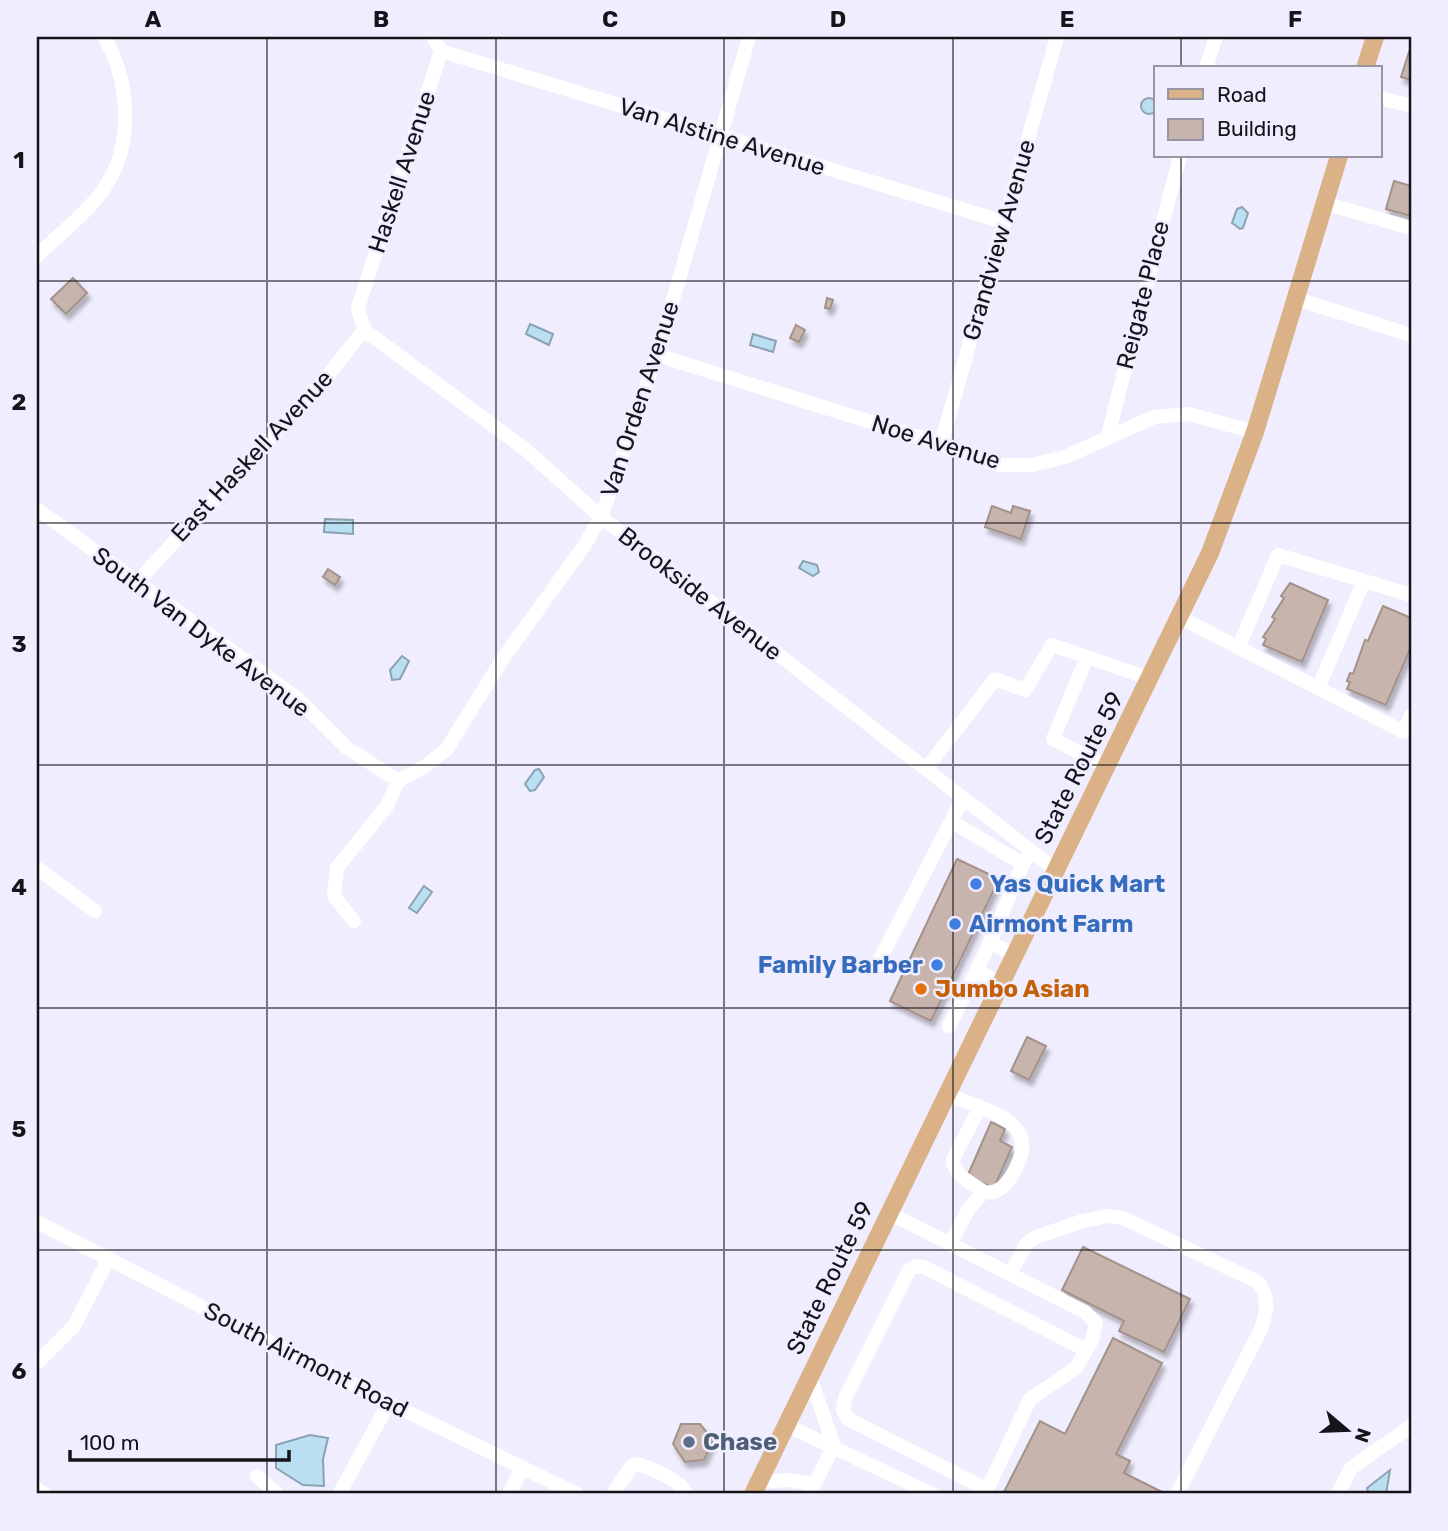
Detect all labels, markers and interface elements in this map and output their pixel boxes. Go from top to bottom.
text: A [145,5,162,33]
text: B [373,5,389,33]
text: C [602,5,618,33]
text: D [830,5,846,33]
text: E [1060,5,1074,33]
text: F [1288,5,1302,33]
legend [1154,66,1382,158]
text: Road [1217,82,1267,107]
street label: Haskell Avenue [363,87,441,257]
street label: Van Alstine Avenue [616,92,828,182]
text: Building [1217,116,1297,141]
street label: Grandview Avenue [957,136,1041,344]
text: 1 [13,146,25,174]
street label: Reigate Place [1111,218,1175,372]
street label: Van Orden Avenue [595,297,685,501]
street label: East Haskell Avenue [165,365,339,547]
text: 2 [12,388,26,416]
street label: Noe Avenue [868,409,1004,475]
street label: Brookside Avenue [613,521,787,667]
street label: South Van Dyke Avenue [87,541,315,723]
text: 3 [11,630,27,658]
street label: State Route 59 [1029,687,1129,849]
place label: Yas Quick Mart [990,870,1165,898]
text: 4 [11,873,27,901]
marker: Yas Quick Mart [968,876,984,892]
place label: Airmont Farm [969,910,1134,938]
marker: Airmont Farm [947,916,963,932]
place label: Family Barber [758,951,923,979]
marker: Family Barber [929,957,945,973]
place label: Jumbo Asian [935,975,1090,1003]
marker: Jumbo Asian [913,981,929,997]
text: 5 [12,1115,27,1143]
street label: State Route 59 [781,1197,879,1359]
street label: South Airmont Road [199,1296,413,1424]
text: 6 [12,1357,27,1385]
north arrow [1312,1394,1382,1464]
scale bar [70,1419,289,1463]
text: N [1350,1425,1376,1446]
place label: Chase [703,1428,777,1456]
text: 100 m [80,1430,139,1455]
marker: Chase [681,1434,697,1450]

